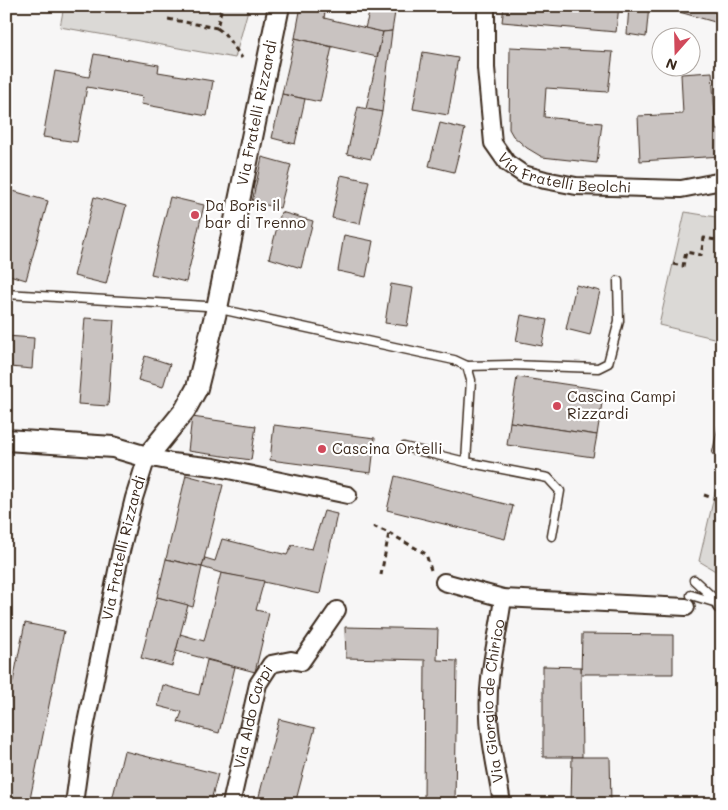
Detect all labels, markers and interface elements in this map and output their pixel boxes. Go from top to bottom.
north arrow [650,28,700,78]
street label: Via Fratelli Rizzardi [231,38,281,187]
text: N [663,54,680,75]
street label: Via Fratelli Beolchi [494,148,632,197]
place label: Da Boris il bar di Trenno [205,195,306,232]
marker: Da Boris il bar di Trenno [189,209,201,221]
place label: Cascina Campi Rizzardi [567,386,676,423]
marker: Cascina Campi Rizzardi [551,400,563,412]
place label: Cascina Ortelli [332,438,443,458]
marker: Cascina Ortelli [316,443,328,455]
street label: Via Fratelli Rizzardi [96,473,150,622]
street label: Via Giorgio de Chirico [477,617,509,785]
street label: Via Aldo Carpi [228,661,277,771]

